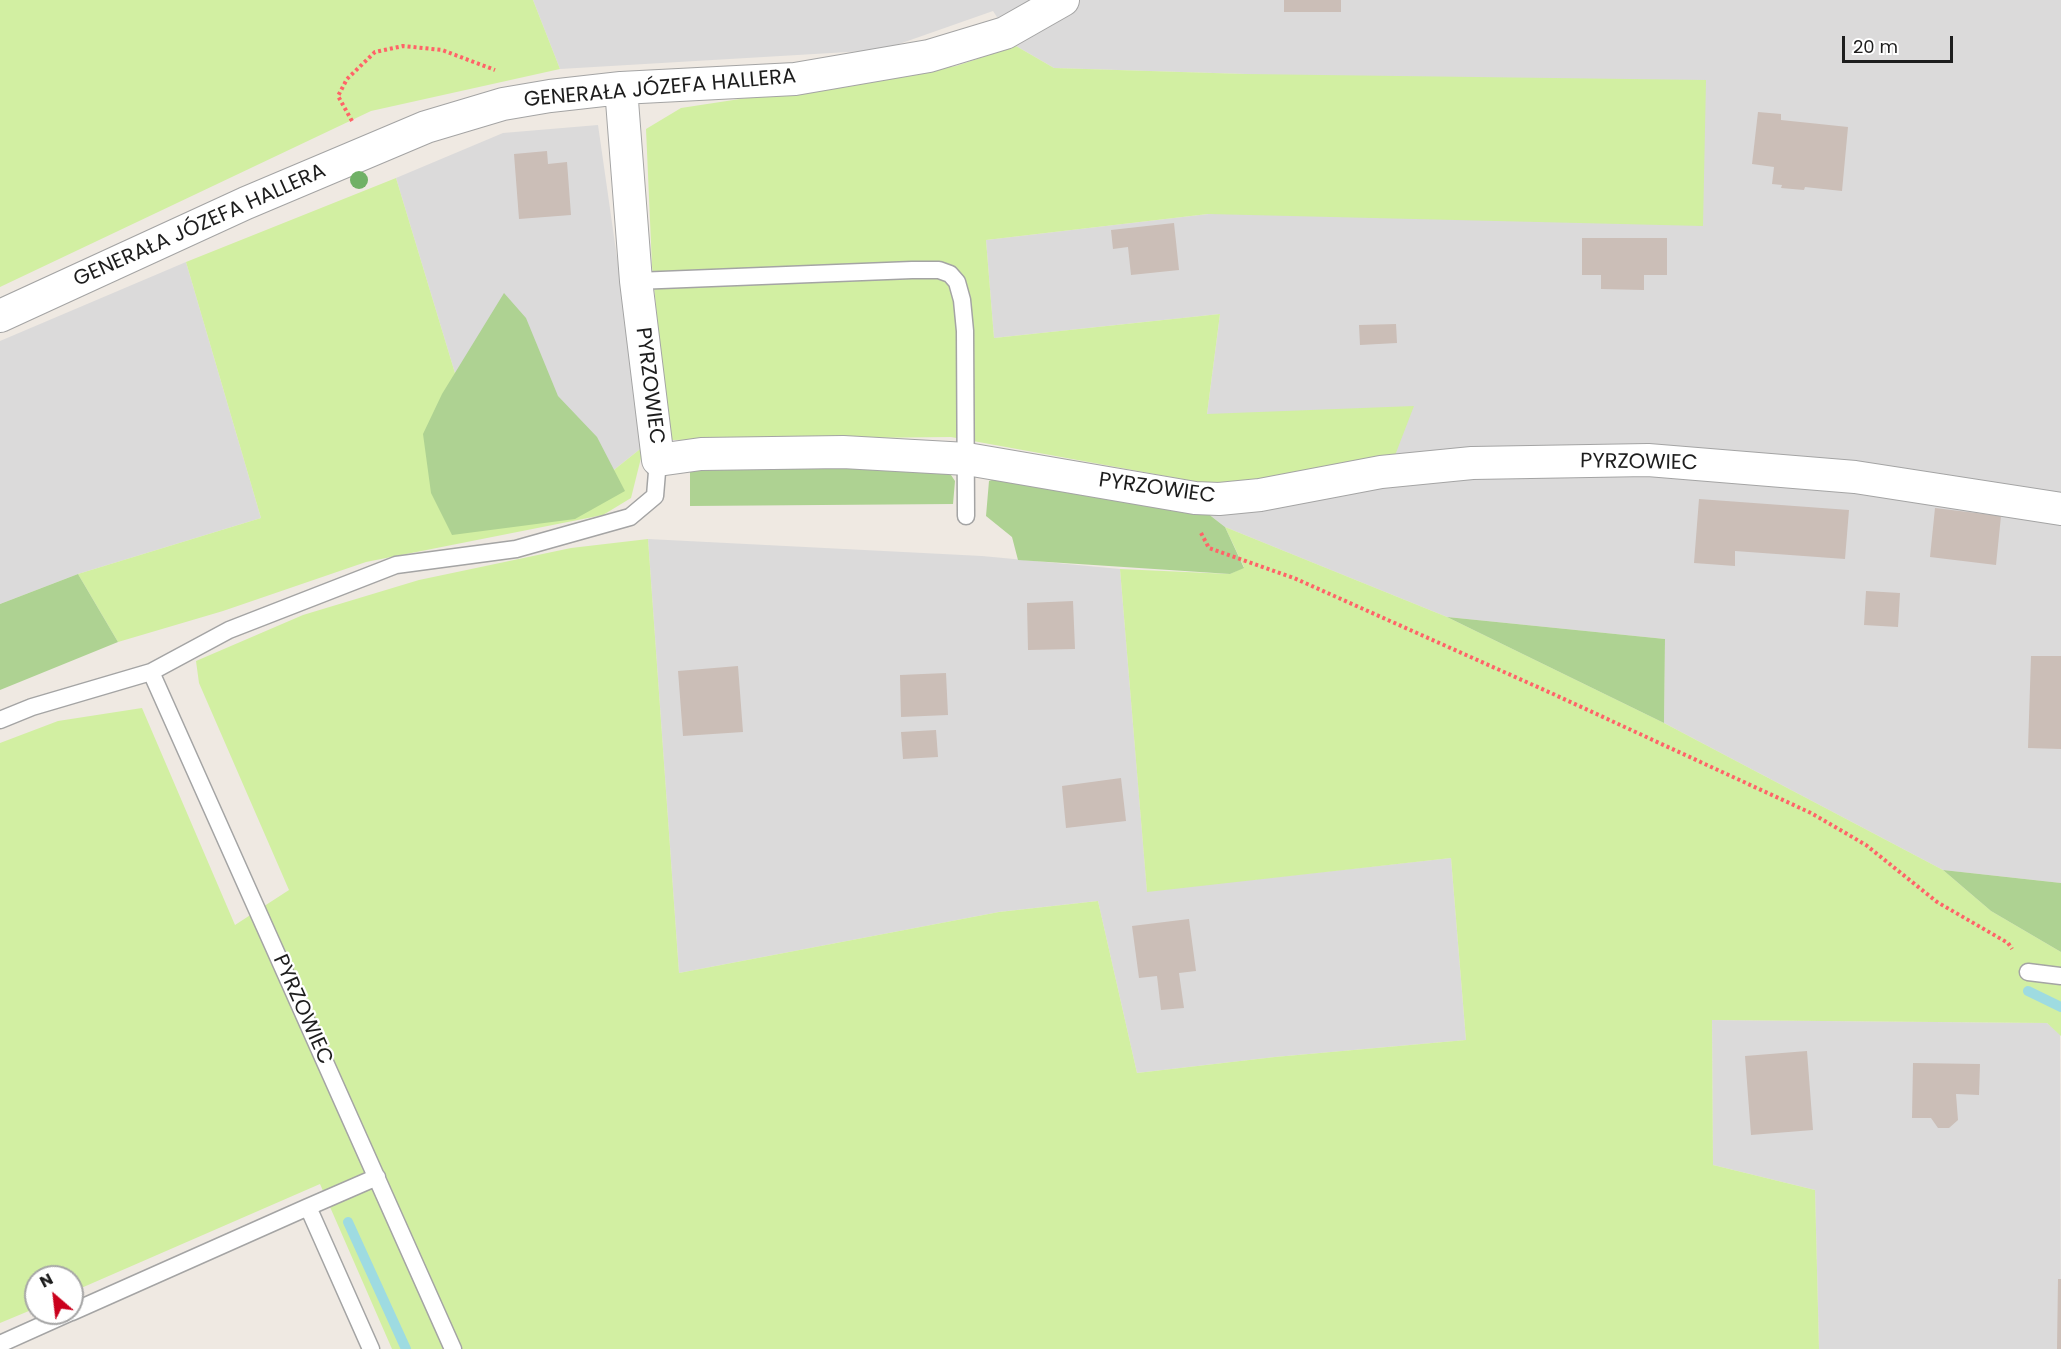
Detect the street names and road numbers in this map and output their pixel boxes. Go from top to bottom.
street label: GENERAŁA JÓZEFA HALLERA [523,65,797,113]
street label: GENERAŁA JÓZEFA HALLERA [70,159,330,293]
street label: PYRZOWIEC [629,326,669,446]
street label: PYRZOWIEC [1580,449,1698,477]
street label: PYRZOWIEC [1097,468,1217,510]
street label: PYRZOWIEC [267,951,337,1069]

